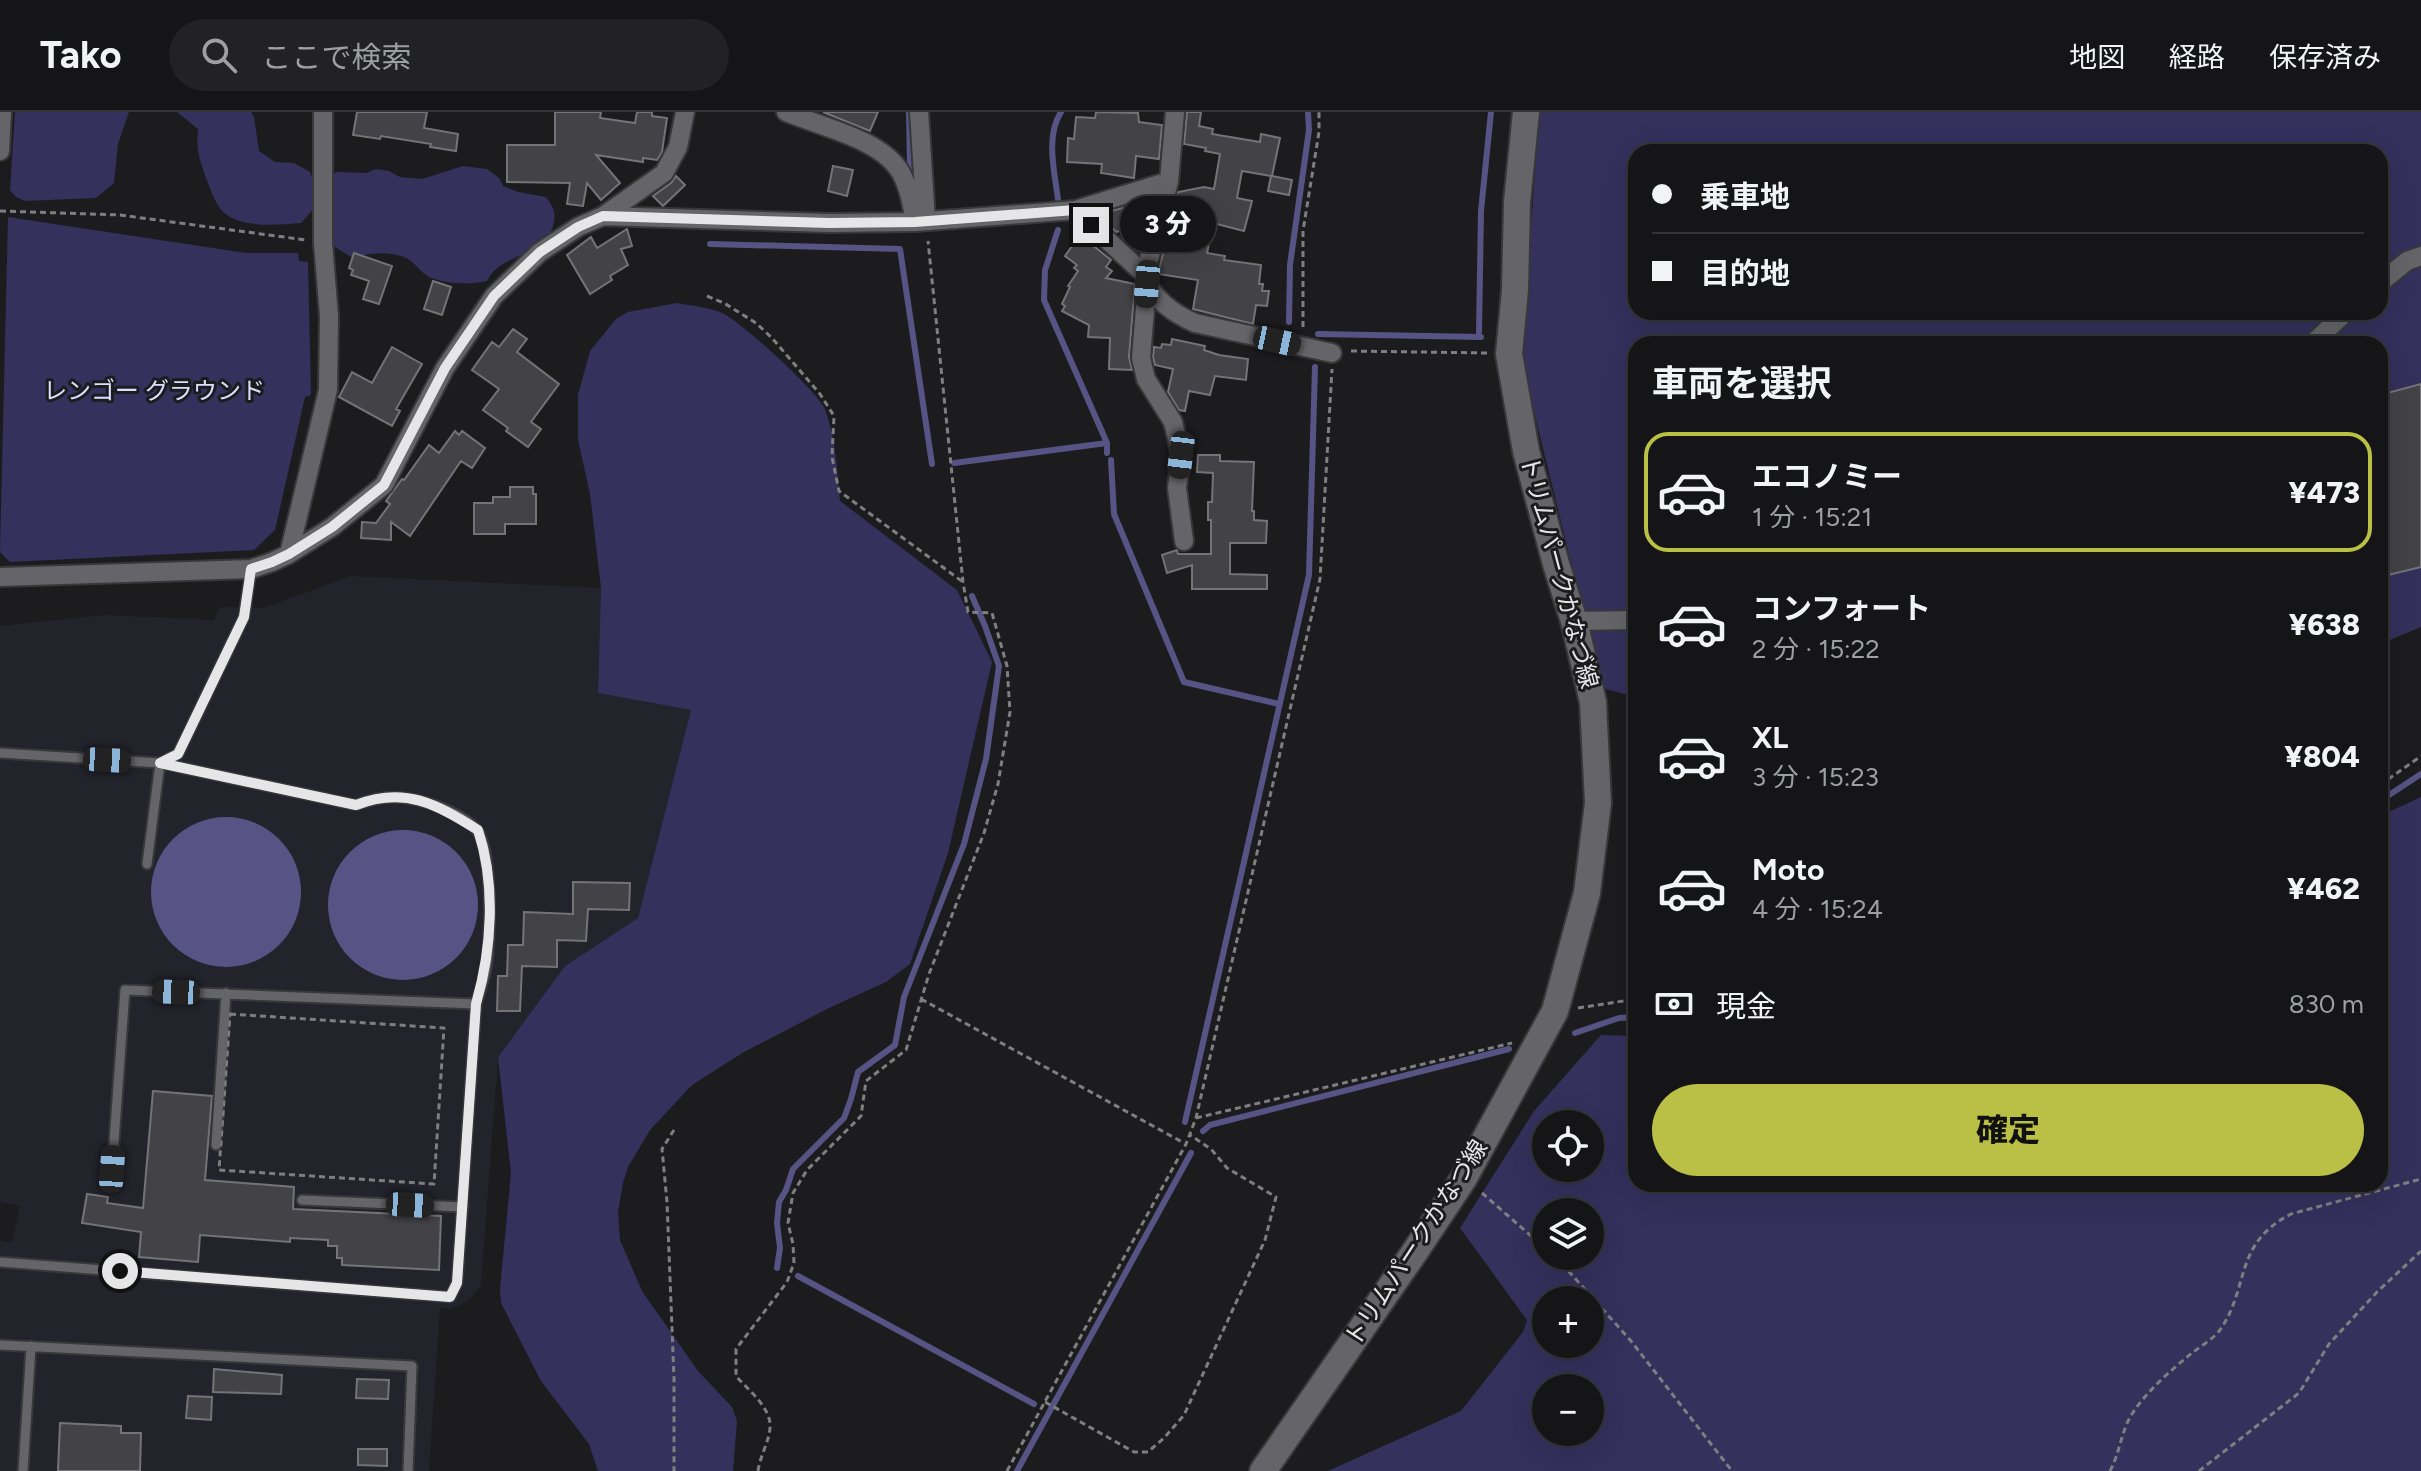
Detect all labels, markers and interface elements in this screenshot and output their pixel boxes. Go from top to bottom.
search box [169,19,729,91]
text: Tako [40,32,121,78]
icon: search [197,33,241,77]
text: ここで検索 [261,39,411,76]
text: 地図 [2069,40,2125,74]
text: 経路 [2169,40,2225,74]
text: 保存済み [2269,40,2381,74]
text: 乗車地 [1700,178,1790,215]
callout: 3 分 [1119,197,1215,253]
route end [1073,207,1109,243]
text: 3 分 [1145,208,1191,240]
text: 目的地 [1700,255,1790,292]
car [1133,259,1161,309]
car [1251,324,1303,358]
text: 車両を選択 [1652,362,1832,405]
park label: レンゴー グラウンド [43,376,265,405]
car [1166,430,1196,480]
street label: トリムパークかなづ線 [1514,452,1605,692]
icon: car [1656,456,1728,528]
text: エコノミー [1752,458,1902,495]
text: ¥473 [2288,474,2360,511]
text: 1 分 · 15:21 [1752,501,1872,533]
icon: car [1656,588,1728,660]
text: コンフォート [1752,590,1931,627]
text: ¥638 [2289,606,2360,643]
text: 2 分 · 15:22 [1752,633,1880,665]
text: XL [1752,719,1788,756]
icon: car [1656,720,1728,792]
text: ¥804 [2284,738,2360,775]
car [82,747,132,773]
text: 3 分 · 15:23 [1752,761,1879,793]
text: Moto [1752,851,1824,888]
icon: car [1656,852,1728,924]
text: ¥462 [2287,870,2360,907]
text: 4 分 · 15:24 [1752,893,1883,925]
car [152,979,200,1005]
icon: cash [1652,982,1696,1026]
text: 現金 [1716,988,1776,1025]
text: 830 m [2289,988,2364,1020]
button: 確定 [1652,1084,2364,1176]
map controls [1532,1110,1604,1446]
button: locate [1532,1110,1604,1182]
street label: トリムパークかなづ線 [1338,1134,1493,1351]
car [98,1144,126,1194]
car [385,1192,435,1218]
button: layers [1532,1198,1604,1270]
route start [102,1253,138,1289]
button: + [1532,1286,1604,1358]
button: − [1532,1374,1604,1446]

